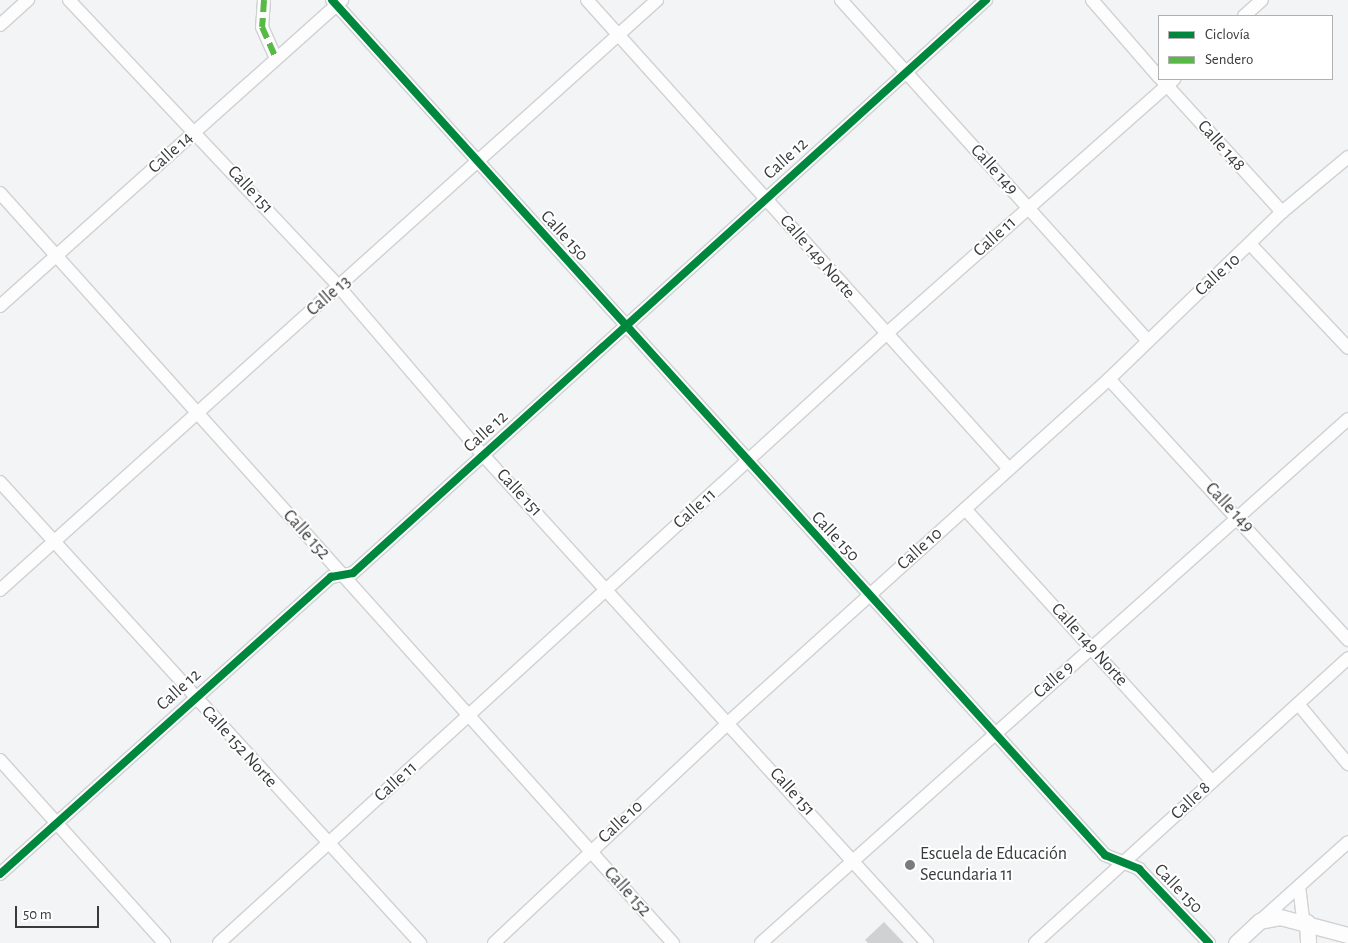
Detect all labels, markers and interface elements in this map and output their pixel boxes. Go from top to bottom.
legend [1158,15,1333,80]
text: Ciclovía [1205,27,1250,42]
text: Sendero [1205,52,1253,67]
street label: Calle 148 [1192,116,1250,176]
street label: Calle 14 [144,127,198,179]
street label: Calle 12 [759,134,813,184]
street label: Calle 149 [966,140,1022,200]
street label: Calle 151 [222,162,278,218]
street label: Calle 150 [536,206,592,266]
street label: Calle 149 Norte [775,211,859,303]
street label: Calle 11 [969,212,1021,262]
street label: Calle 10 [1191,249,1245,301]
street label: Calle 13 [303,271,355,321]
street label: Calle 12 [459,407,513,457]
street label: Calle 151 [491,465,547,521]
street label: Calle 149 [1200,478,1258,538]
street label: Calle 11 [669,484,721,534]
street label: Calle 152 [278,506,334,564]
street label: Calle 150 [806,507,864,567]
street label: Calle 10 [893,523,947,575]
street label: Calle 149 Norte [1046,599,1132,691]
street label: Calle 9 [1029,657,1079,703]
street label: Calle 12 [152,665,206,715]
street label: Calle 152 Norte [197,702,281,792]
street label: Calle 11 [370,757,422,807]
street label: Calle 151 [765,763,819,821]
street label: Calle 8 [1167,777,1215,825]
street label: Calle 10 [594,796,648,848]
place label: Escuela de Educación Secundaria 11 [920,844,1067,886]
marker: Escuela de Educación Secundaria 11 [904,859,916,871]
street label: Calle 150 [1149,860,1207,918]
street label: Calle 152 [599,863,655,921]
scale bar [18,896,101,928]
text: 50 m [23,907,52,922]

